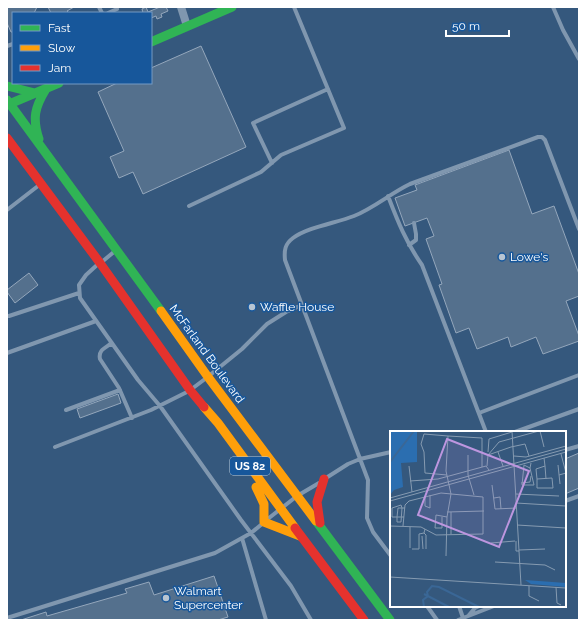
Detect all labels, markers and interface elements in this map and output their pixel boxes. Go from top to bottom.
legend [12,12,152,84]
scale bar [446,12,509,38]
text: 50 m [452,19,480,33]
text: Fast [48,21,71,35]
text: Slow [48,41,75,55]
text: Jam [48,61,71,75]
place label: Lowe's [510,250,548,264]
marker: Lowe's [497,252,507,262]
place label: Waffle House [260,300,334,314]
street label: McFarland Boulevard [167,302,247,406]
marker: Waffle House [247,302,257,312]
inset map [390,431,566,607]
road number: US 82 [230,457,270,475]
place label: Walmart Supercenter [174,584,243,612]
marker: Walmart Supercenter [161,593,171,603]

